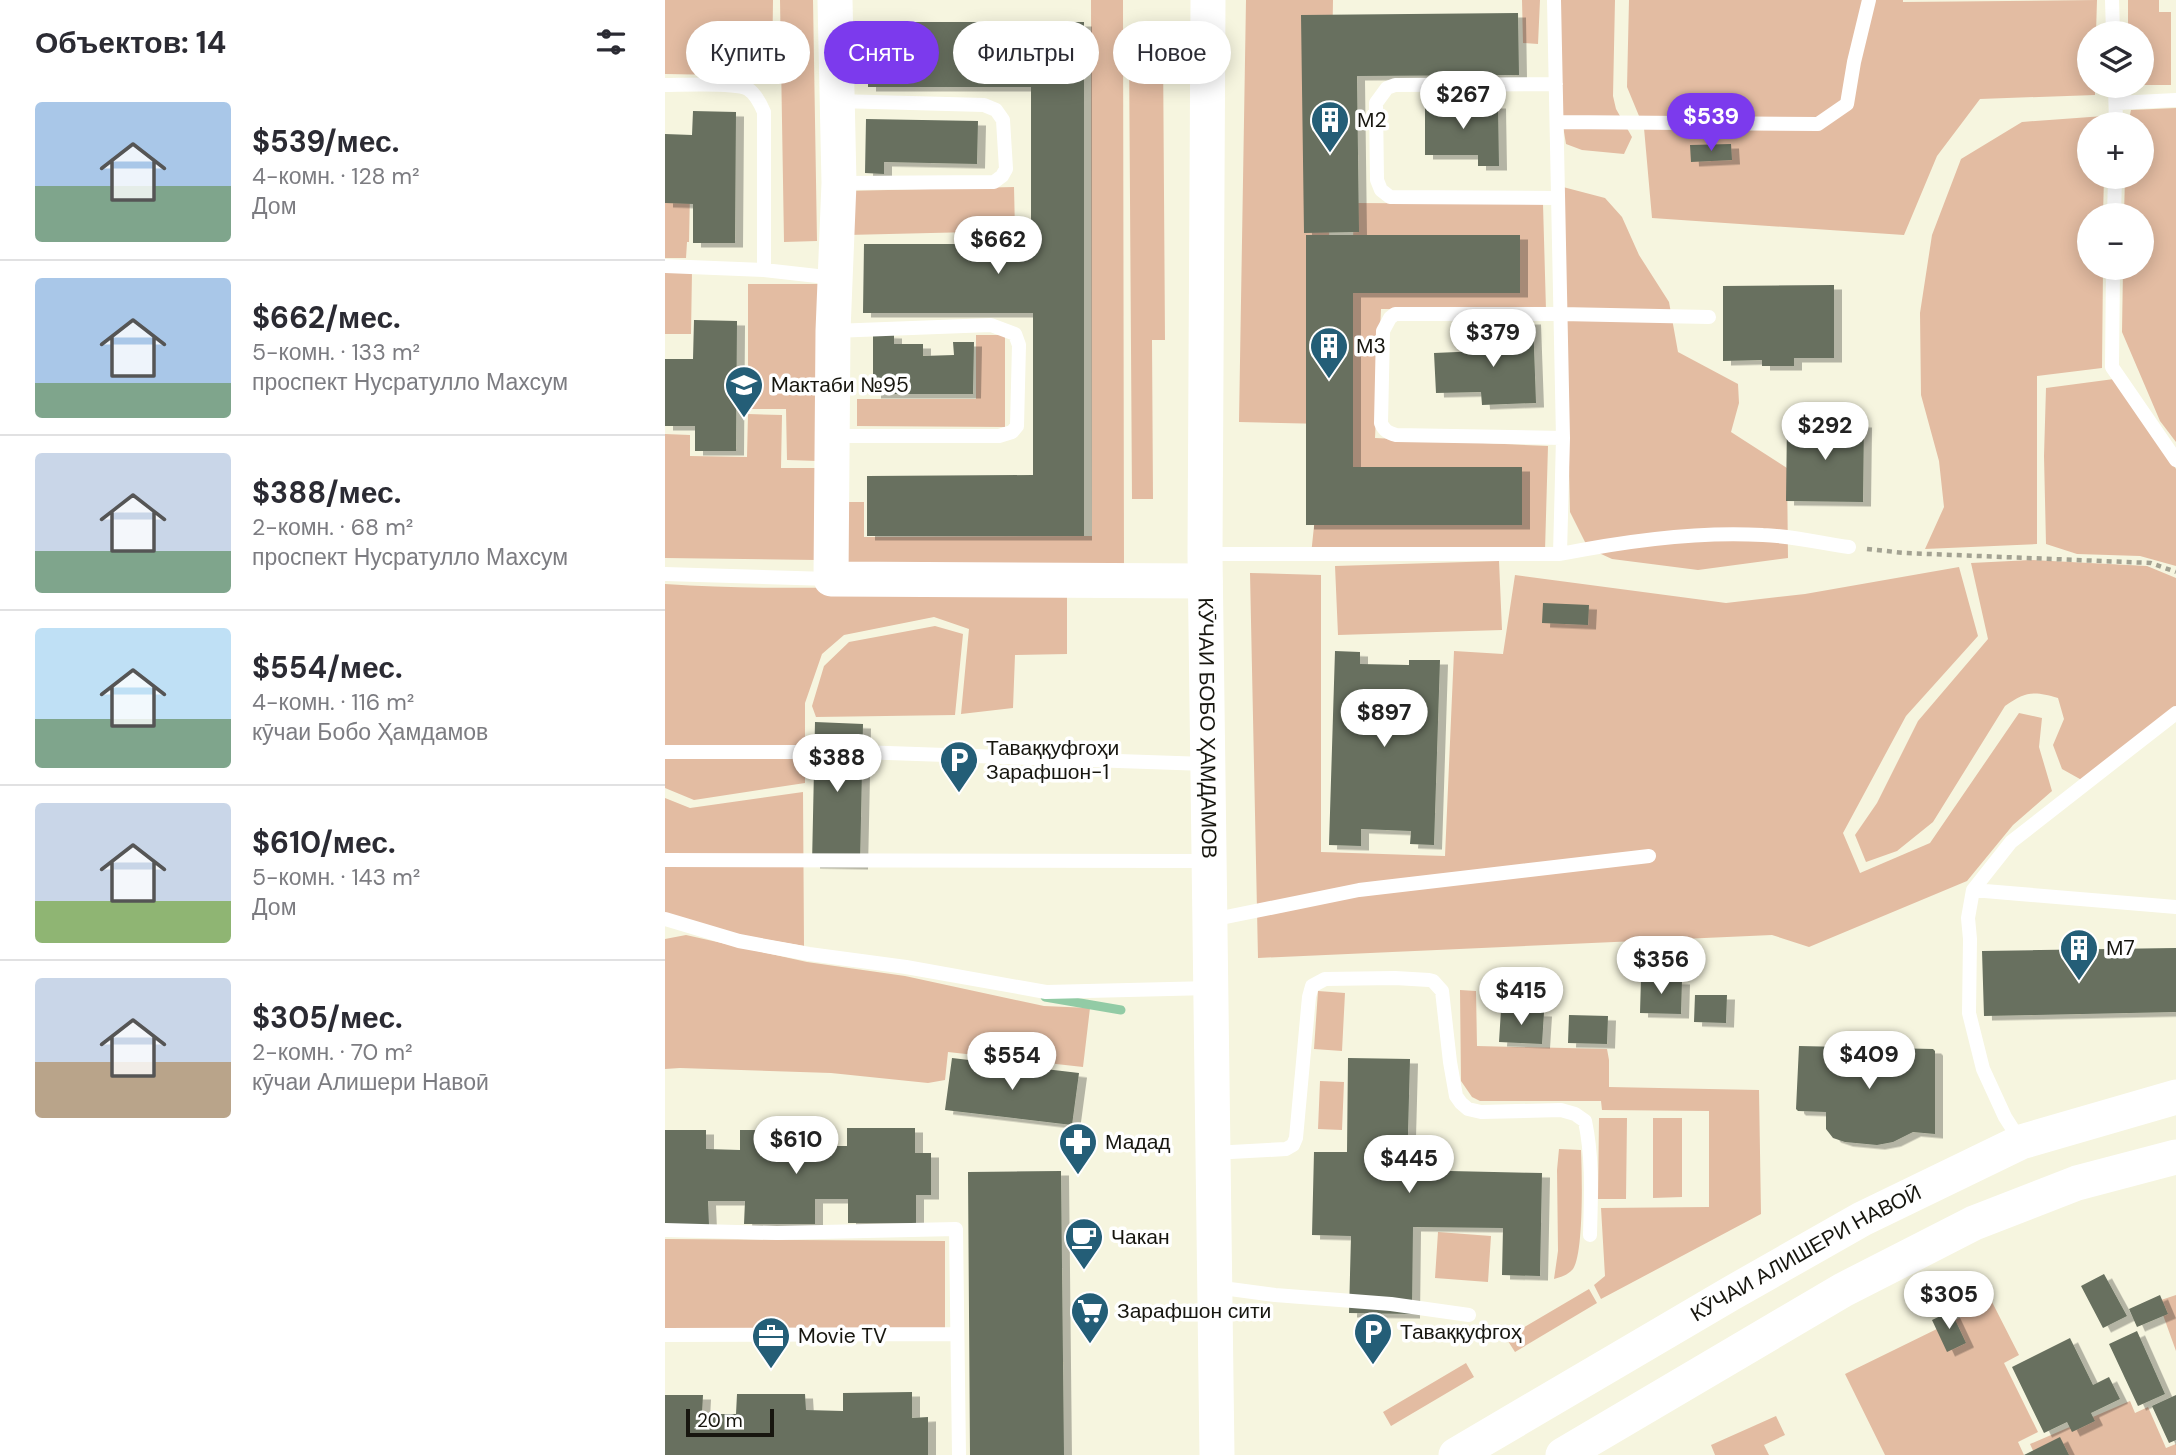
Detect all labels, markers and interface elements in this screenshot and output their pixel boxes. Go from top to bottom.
chip: Купить [686,21,810,84]
chip: Снять [824,21,939,84]
chip: Фильтры [953,21,1099,84]
chip: Новое [1113,21,1231,84]
map controls [2077,21,2154,280]
button: layers [2077,21,2154,98]
text: Объектов: 14 [35,23,226,62]
icon: filters [592,23,630,61]
pin: $267 [1422,72,1504,131]
text: $267 [1436,79,1490,109]
pin: $539 [1670,94,1752,153]
building icon: М2 [1309,99,1351,154]
text: $539 [1683,101,1739,131]
place label: М2 [1357,106,1387,134]
button: + [2077,112,2154,189]
text: $539/мес. [252,122,399,161]
icon: home [91,130,175,214]
text: 4-комн. · 128 m² [252,161,420,191]
text: Дом [252,191,296,221]
button: − [2077,203,2154,280]
pin: $662 [957,216,1039,276]
text: $662 [970,224,1026,254]
text: $662/мес. [252,298,401,337]
icon: home [91,306,175,390]
pin: $379 [1452,310,1534,369]
text: $379 [1466,317,1520,347]
building icon: М3 [1308,325,1350,380]
place label: М3 [1356,332,1386,360]
text: 5-комн. · 133 m² [252,337,420,367]
school or university icon: Mактаби №95 [723,364,765,419]
text: проспект Нусратулло Махсум [252,367,568,397]
place label: Mактаби №95 [771,371,909,399]
pin: $292 [1784,402,1866,462]
text: $292 [1798,410,1852,440]
text: $388/мес. [252,473,401,512]
icon: home [91,481,175,565]
text: 2-комн. · 68 m² [252,512,413,542]
text: проспект Нусратулло Махсум [252,542,568,572]
street label: КӮЧАИ БОБО ҲАМДАМОВ [1192,597,1223,859]
text: $554/мес. [252,648,402,687]
icon: home [91,656,175,740]
text: 4-комн. · 116 m² [252,687,414,717]
pin: $897 [1343,690,1425,749]
text: $897 [1357,697,1411,727]
text: кӯчаи Бобо Ҳамдамов [252,717,488,747]
pin: $388 [796,734,878,794]
place label: Таваққуфгоҳи Зарафшон-1 [986,734,1119,786]
parking icon: Таваққуфгоҳи Зарафшон-1 [938,739,980,794]
text: $388 [809,742,865,772]
text: $610/мес. [252,823,396,862]
icon: home [91,831,175,915]
text: 5-комн. · 143 m² [252,862,420,892]
text: Дом [252,892,296,922]
building icon: М7 [2058,927,2100,982]
place label: М7 [2106,934,2135,962]
pin: $356 [1620,936,1702,996]
text: $356 [1633,944,1689,974]
pin: $415 [1480,968,1562,1027]
text: $415 [1495,975,1547,1005]
text: $305/мес. [252,998,403,1037]
icon: home [91,1006,175,1090]
pin: $554 [971,1032,1053,1092]
pin: $409 [1828,1032,1910,1091]
text: 2-комн. · 70 m² [252,1037,413,1067]
text: $409 [1839,1039,1899,1069]
text: $554 [983,1040,1041,1070]
text: кӯчаи Алишери Навоӣ [252,1067,489,1097]
pin: $610 [755,1116,837,1176]
pharmacy icon: Мадад [1057,1121,1099,1176]
text: $610 [769,1124,823,1154]
place label: Мадад [1105,1128,1171,1156]
pin: $445 [1368,1136,1450,1195]
text: $445 [1380,1143,1438,1173]
street label: КӮЧАИ АЛИШЕРИ НАВОӢ [1685,1178,1926,1328]
cafe icon: Чакан [1063,1216,1105,1271]
place label: Чакан [1111,1223,1170,1251]
pin: $305 [1908,1272,1990,1331]
text: $305 [1920,1279,1978,1309]
supermarket icon: Зарафшон сити [1069,1290,1111,1345]
place label: Зарафшон сити [1117,1297,1271,1325]
parking icon: Таваққуфгоҳ [1352,1311,1394,1366]
office icon: Movie TV [750,1315,792,1370]
place label: Таваққуфгоҳ [1400,1318,1522,1346]
place label: Movie TV [798,1322,887,1350]
scale bar [686,1406,773,1438]
text: 20 m [697,1408,743,1433]

